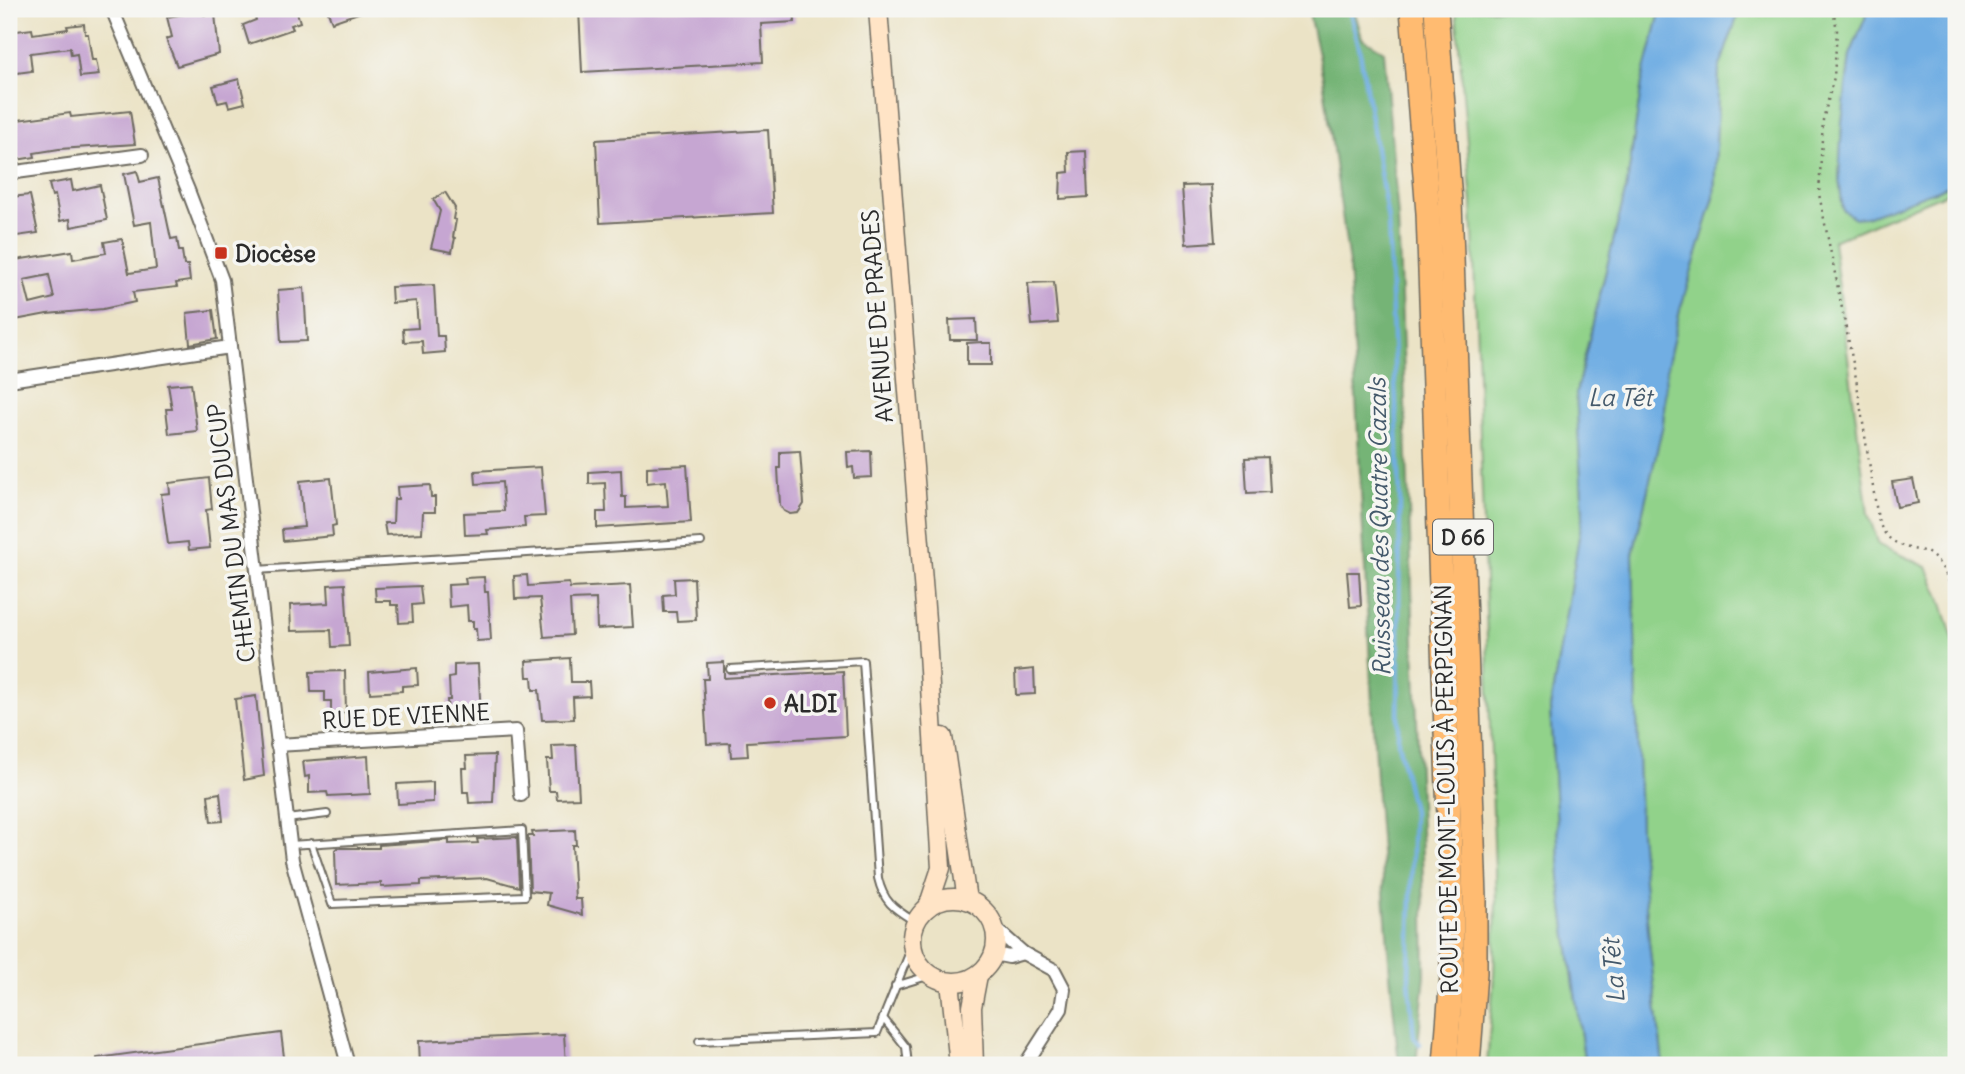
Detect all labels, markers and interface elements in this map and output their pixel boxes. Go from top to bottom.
street label: AVENUE DE PRADES [855,208,899,424]
place label: Diocèse [235,239,316,268]
marker: Diocèse [213,245,229,261]
water label: Ruisseau des Quatre Cazals [1361,377,1397,676]
water label: La Têt [1588,382,1655,412]
street label: CHEMIN DU MAS DUCUP [201,402,261,664]
road number: D 66 [1433,520,1493,554]
street label: ROUTE DE MONT-LOUIS À PERPIGNAN [1428,584,1464,994]
place label: ALDI [784,689,837,718]
marker: ALDI [762,695,778,711]
street label: RUE DE VIENNE [321,697,491,735]
water label: La Têt [1595,935,1631,1004]

